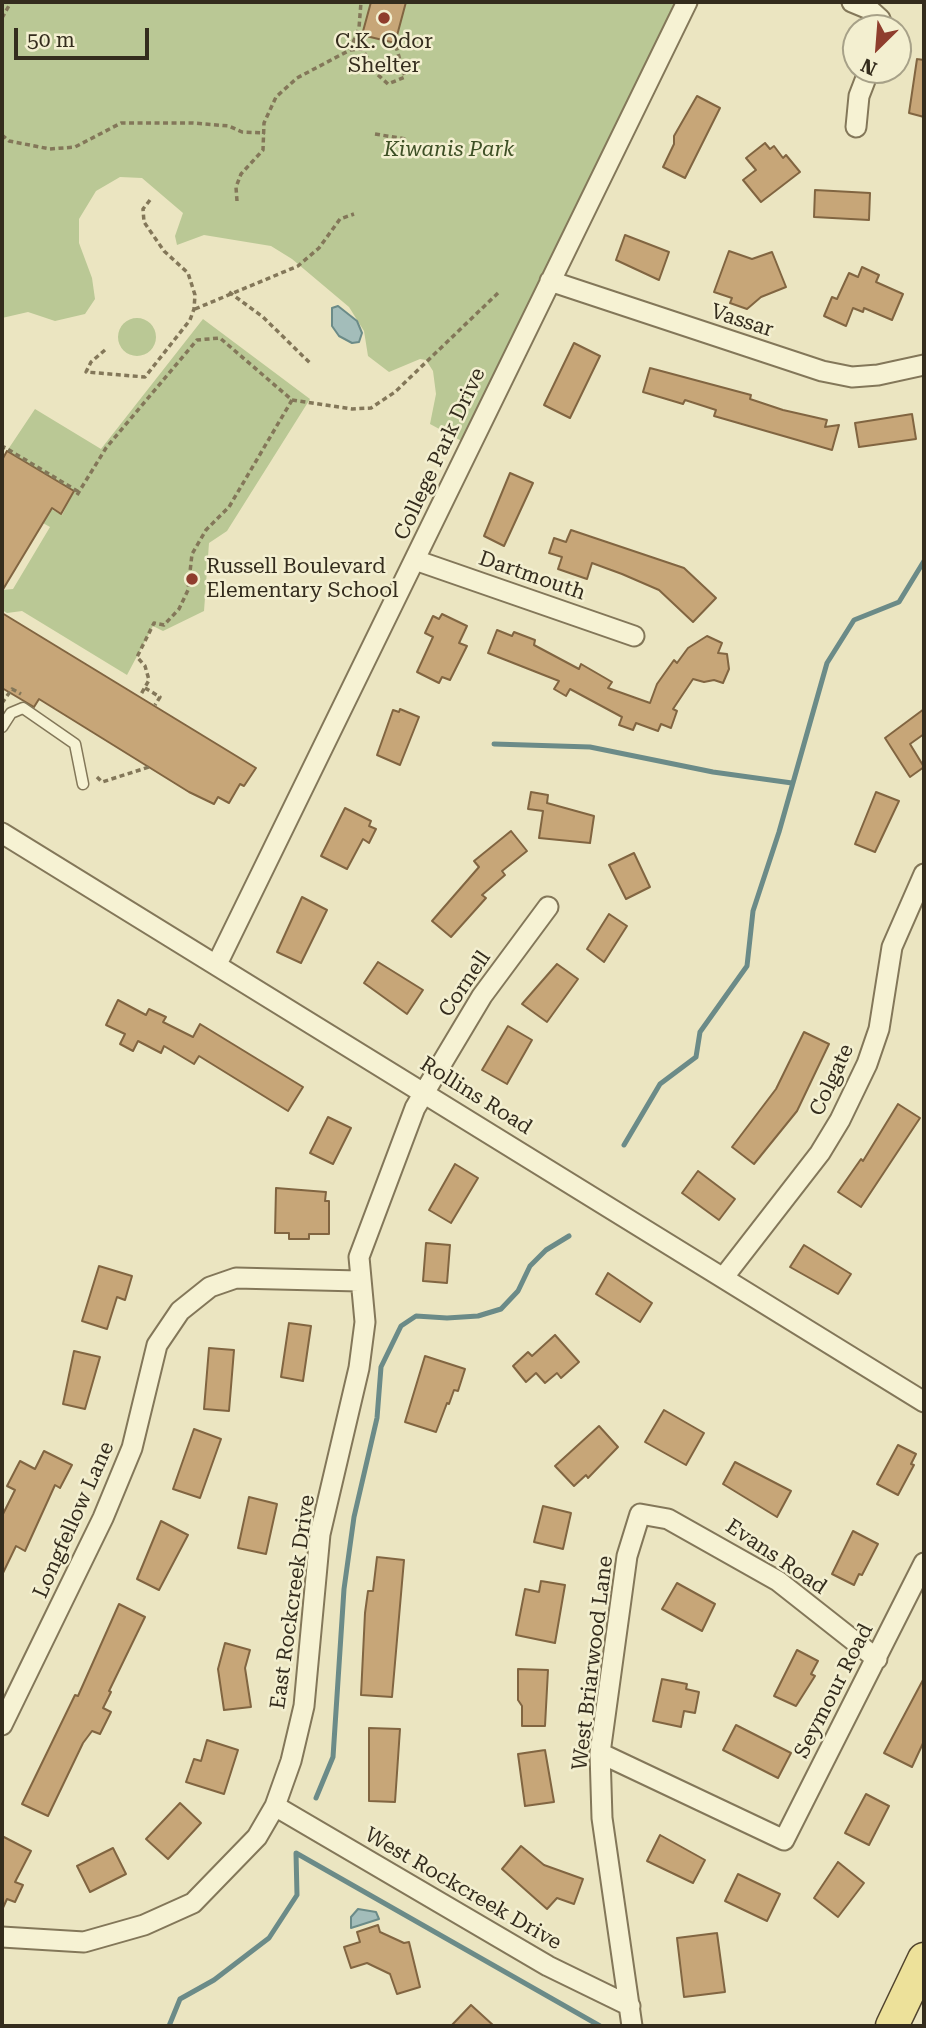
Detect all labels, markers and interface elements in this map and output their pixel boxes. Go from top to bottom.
marker: C.K. Odor Shelter [376,10,392,26]
scale bar [18,14,152,58]
north arrow [842,14,912,84]
text: 50 m [27,28,75,52]
place label: C.K. Odor Shelter [335,29,433,79]
text: N [857,53,880,80]
park label: Kiwanis Park [384,137,514,163]
street label: Vassar [707,299,777,343]
street label: College Park Drive [389,364,491,544]
street label: Dartmouth [475,546,589,606]
place label: Russell Boulevard Elementary School [206,554,399,604]
marker: Russell Boulevard Elementary School [184,571,200,587]
street label: Cornell [434,946,496,1022]
street label: Colgate [804,1040,860,1120]
street label: Rollins Road [415,1052,537,1140]
street label: Longfellow Lane [28,1438,120,1602]
street label: East Rockcreek Drive [265,1493,321,1711]
street label: Evans Road [721,1514,831,1600]
street label: West Briarwood Lane [567,1554,619,1772]
street label: Seymour Road [789,1619,879,1763]
street label: West Rockcreek Drive [360,1822,566,1956]

